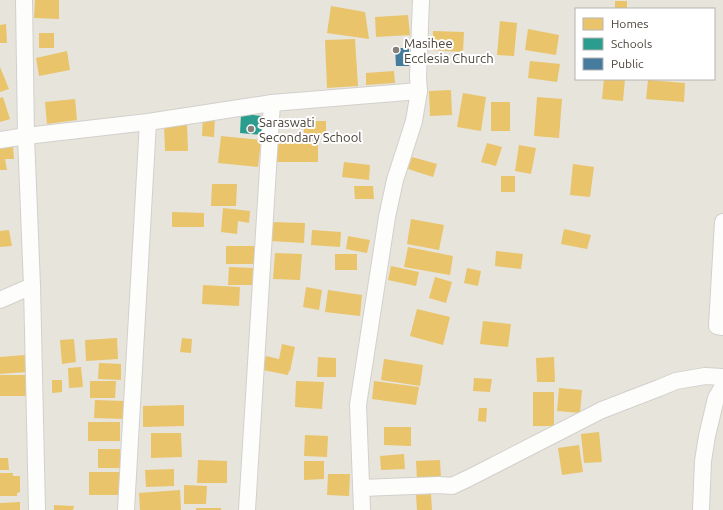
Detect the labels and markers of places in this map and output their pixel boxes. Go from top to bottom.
place label: Masihee Ecclesia Church [404,36,494,65]
marker: Masihee Ecclesia Church [391,45,401,55]
place label: Saraswati Secondary School [259,115,362,144]
marker: Saraswati Secondary School [246,124,256,134]

